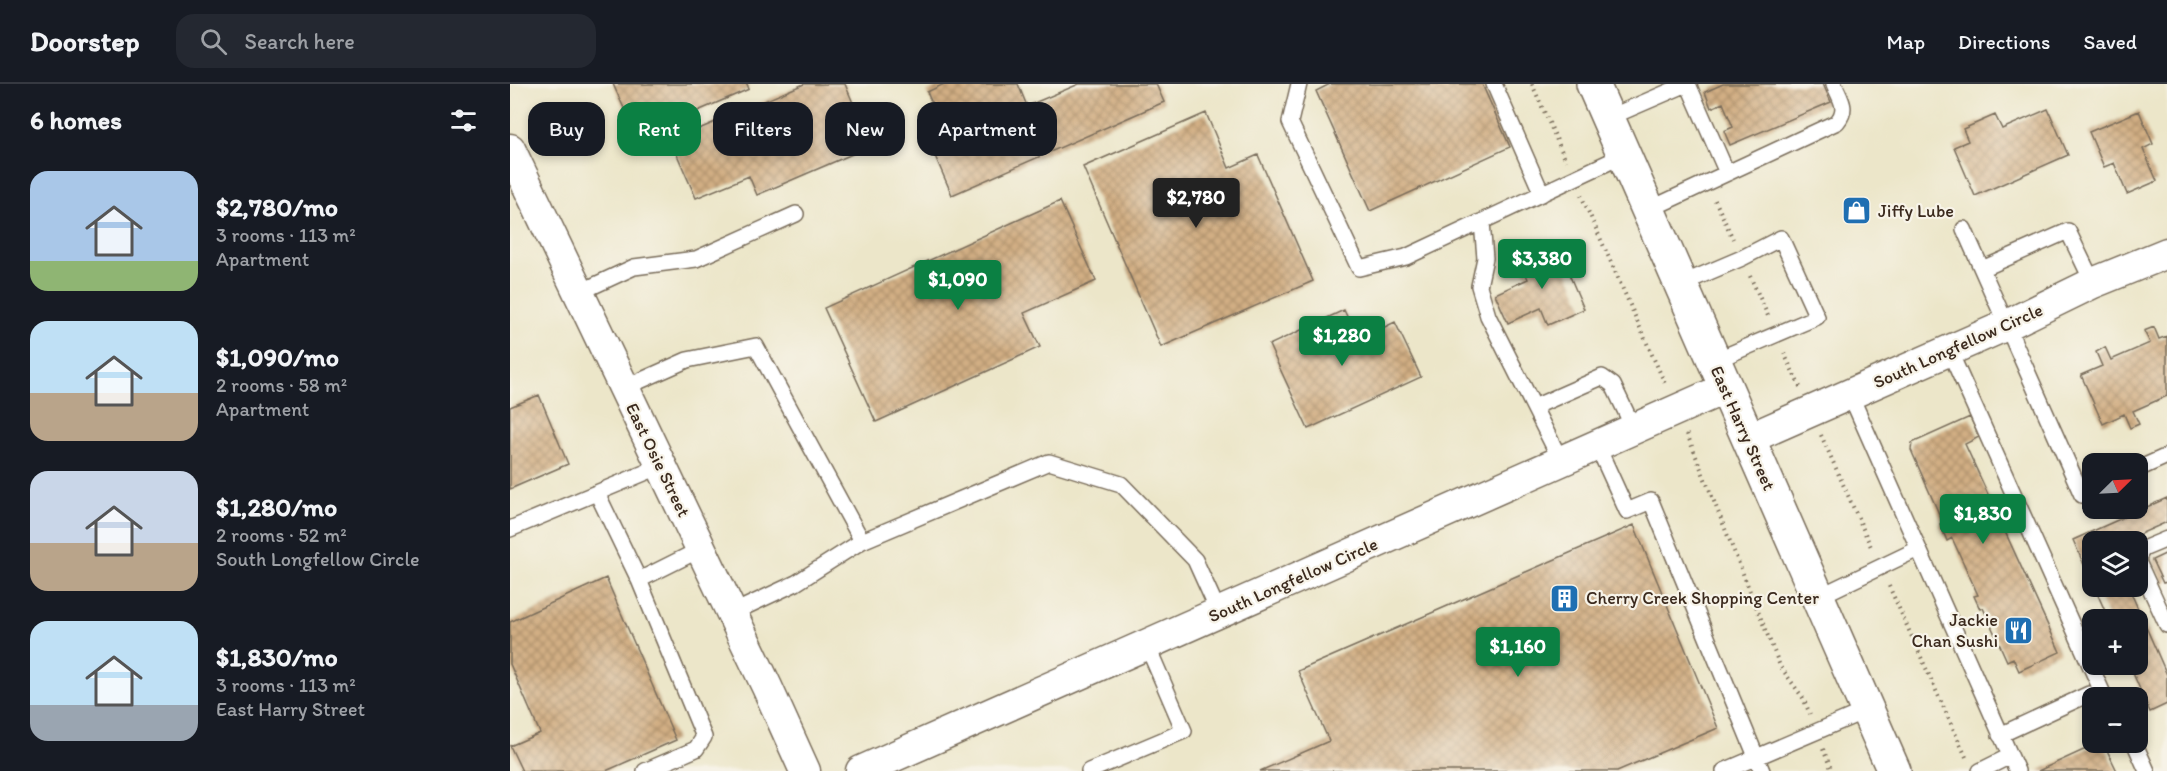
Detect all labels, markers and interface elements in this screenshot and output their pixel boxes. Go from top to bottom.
search box [176,14,596,68]
text: Doorstep [30,24,140,58]
icon: search [197,25,230,58]
text: Search here [245,28,355,55]
text: Map [1887,29,1925,54]
text: Directions [1958,29,2050,54]
text: Saved [2083,29,2137,54]
chip: Buy [528,102,605,156]
chip: Rent [617,102,701,156]
chip: Filters [713,102,813,156]
chip: New [825,102,905,156]
chip: Apartment [917,102,1057,156]
text: 6 homes [30,104,122,136]
icon: filters [447,104,480,137]
pin: $2,780 [1147,178,1245,229]
text: $2,780 [1167,185,1225,209]
text: $2,780/mo [216,191,338,223]
icon: home [78,195,150,267]
shop icon: Jiffy Lube [1841,195,1873,227]
place label: Jiffy Lube [1878,200,1954,222]
text: 3 rooms · 113 m² [216,223,356,247]
pin: $3,380 [1493,239,1591,290]
text: $3,380 [1512,246,1572,270]
text: Apartment [216,247,309,271]
pin: $1,090 [909,260,1007,311]
text: $1,090 [928,267,988,291]
street label: South Longfellow Circle [1870,299,2046,393]
pin: $1,280 [1293,316,1391,367]
text: $1,280 [1313,323,1371,347]
text: $1,090/mo [216,341,339,373]
icon: home [78,345,150,417]
street label: East Harry Street [1706,362,1780,494]
text: 2 rooms · 58 m² [216,373,347,397]
text: Apartment [216,397,309,421]
street label: East Osie Street [621,399,695,521]
north arrow [2082,453,2148,519]
map controls [2082,453,2148,753]
text: $1,280/mo [216,491,337,523]
pin: $1,830 [1934,494,2032,545]
icon: home [78,495,150,567]
text: $1,830 [1954,501,2012,525]
text: 2 rooms · 52 m² [216,523,347,547]
button: layers [2082,531,2148,597]
street label: South Longfellow Circle [1205,533,1381,627]
text: South Longfellow Circle [216,547,420,571]
building icon: Cherry Creek Shopping Center [1549,582,1581,614]
place label: Cherry Creek Shopping Center [1586,587,1819,609]
place label: Jackie Chan Sushi [1911,609,1998,652]
button: + [2082,609,2148,675]
restaurant icon: Jackie Chan Sushi [2003,614,2035,646]
pin: $1,160 [1469,627,1567,678]
text: $1,160 [1490,634,1546,658]
text: $1,830/mo [216,641,338,673]
icon: home [78,645,150,717]
text: 3 rooms · 113 m² [216,673,356,697]
button: − [2082,687,2148,753]
text: East Harry Street [216,697,365,721]

